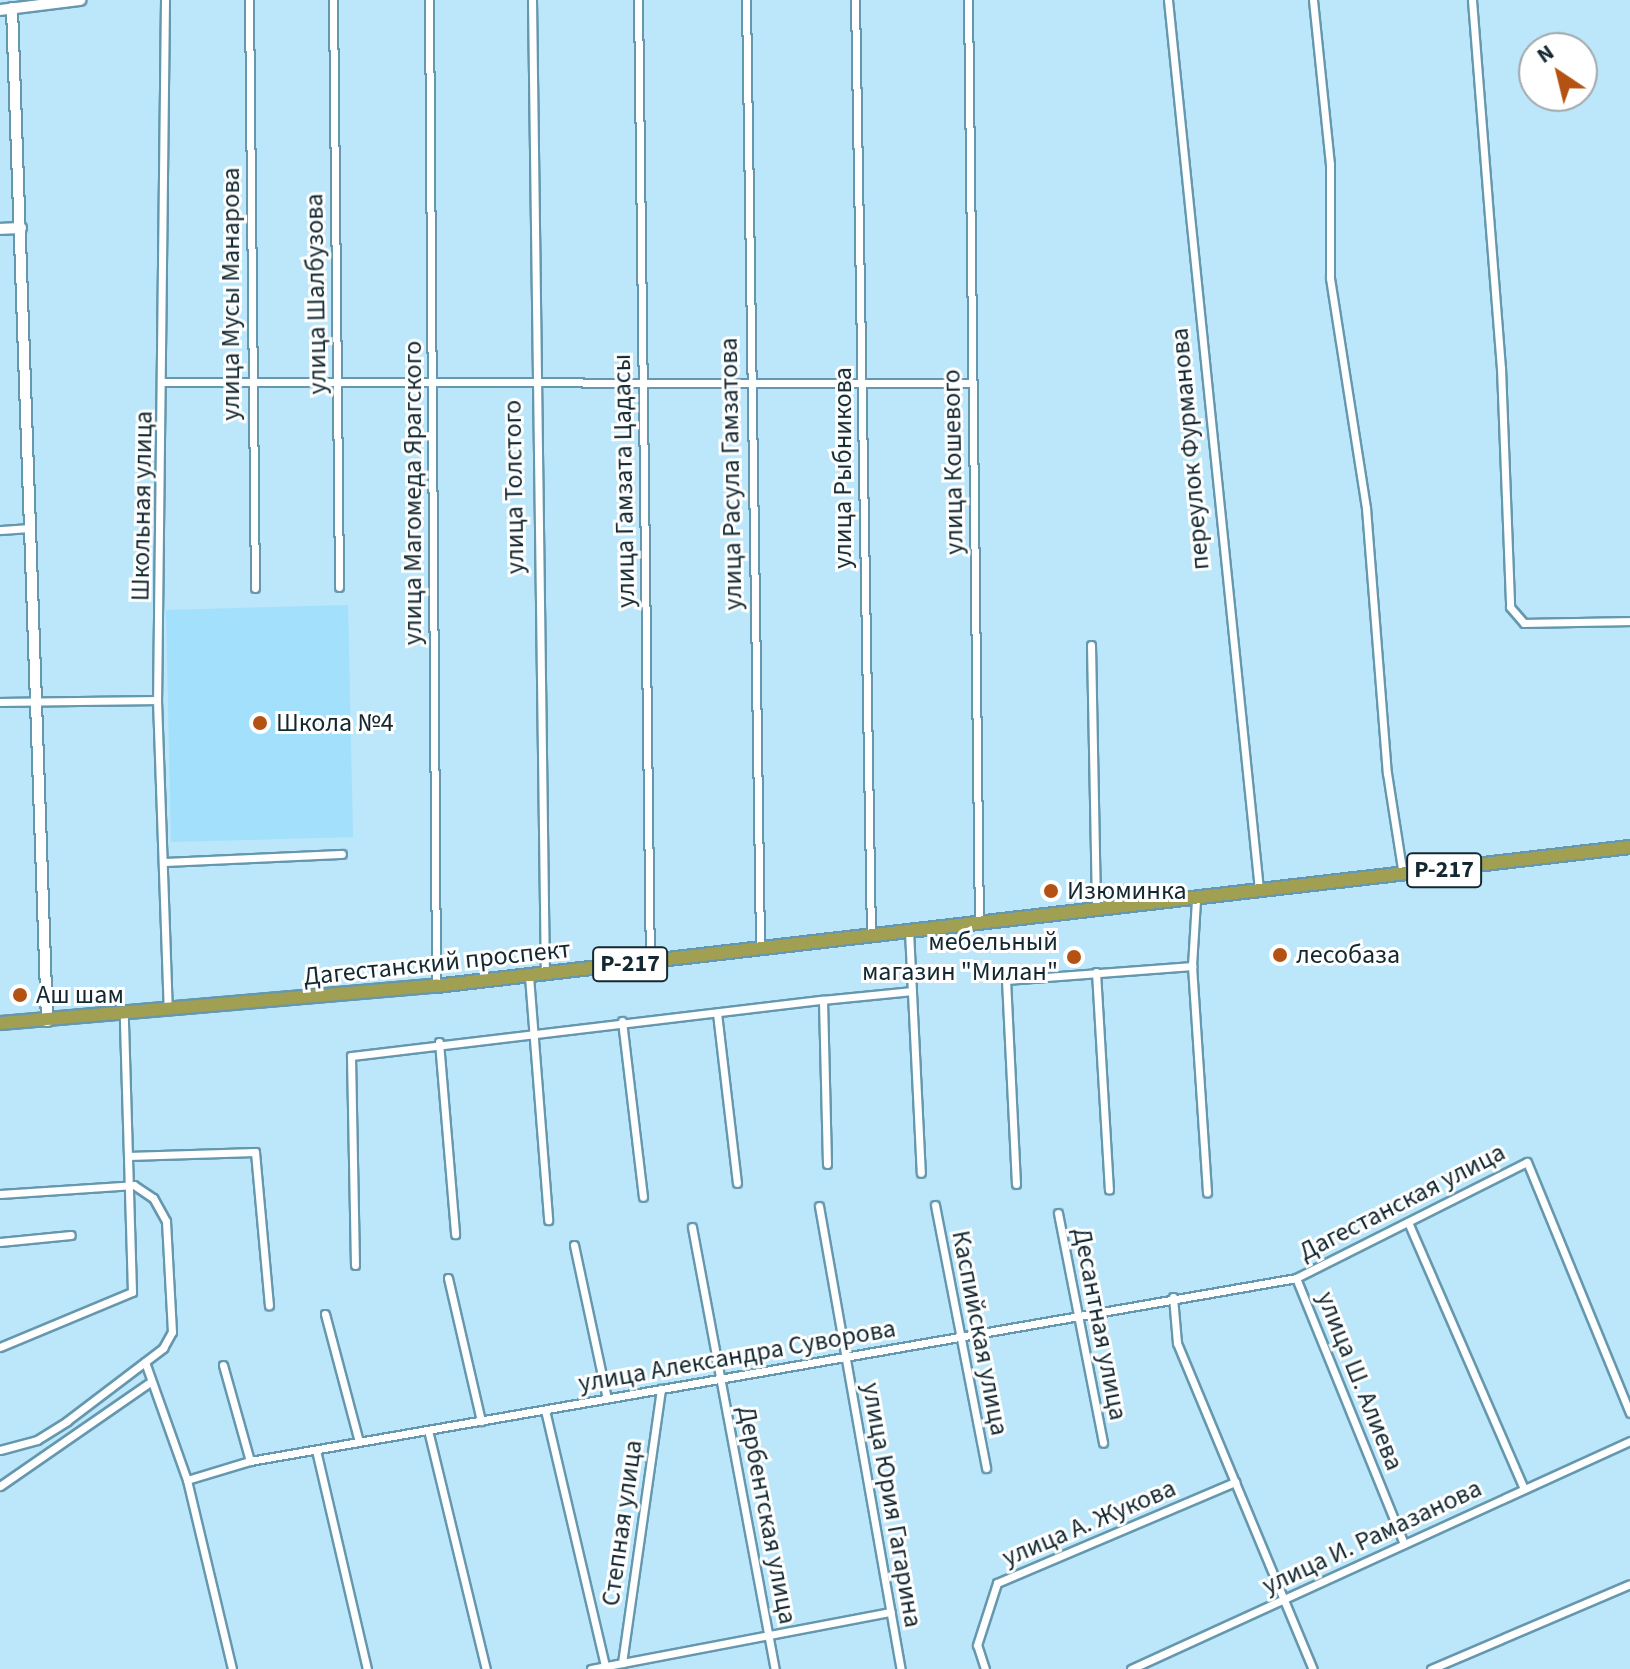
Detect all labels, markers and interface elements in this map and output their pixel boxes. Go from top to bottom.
north arrow [1518,32,1598,112]
text: N [1530,37,1561,71]
street label: улица Мусы Манарова [215,167,247,421]
street label: улица Шалбузова [299,193,333,395]
street label: переулок Фурманова [1164,327,1216,571]
street label: улица Расула Гамзатова [713,337,749,611]
street label: улица Магомеда Ярагского [397,341,429,645]
street label: улица Гамзата Цадасы [606,354,642,608]
street label: улица Рыбникова [827,367,859,569]
street label: улица Кошевого [936,369,970,555]
street label: улица Толстого [497,400,531,574]
street label: Школьная улица [125,411,159,601]
place label: Школа №4 [276,707,394,739]
marker: Школа №4 [251,714,269,732]
road number: Р-217 [1406,850,1482,890]
place label: Изюминка [1067,875,1187,907]
marker: Изюминка [1042,882,1060,900]
place label: мебельный магазин "Милан" [862,926,1058,988]
street label: Дагестанский проспект [302,933,572,993]
place label: лесобаза [1296,939,1400,971]
road number: Р-217 [592,944,668,984]
marker: лесобаза [1271,946,1289,964]
marker: мебельный магазин "Милан" [1065,948,1083,966]
place label: Аш шам [36,979,124,1011]
marker: Аш шам [11,986,29,1004]
street label: Дагестанская улица [1294,1136,1510,1268]
street label: Десантная улица [1066,1225,1134,1423]
street label: Каспийская улица [945,1228,1015,1438]
street label: улица Ш. Алиева [1310,1287,1410,1475]
street label: улица Александра Суворова [576,1313,898,1399]
street label: улица Юрия Гагарина [855,1380,929,1630]
street label: Дербентская улица [731,1403,803,1627]
street label: Степная улица [595,1438,649,1608]
street label: улица А. Жукова [998,1472,1180,1574]
street label: улица И. Рамазанова [1257,1472,1487,1602]

